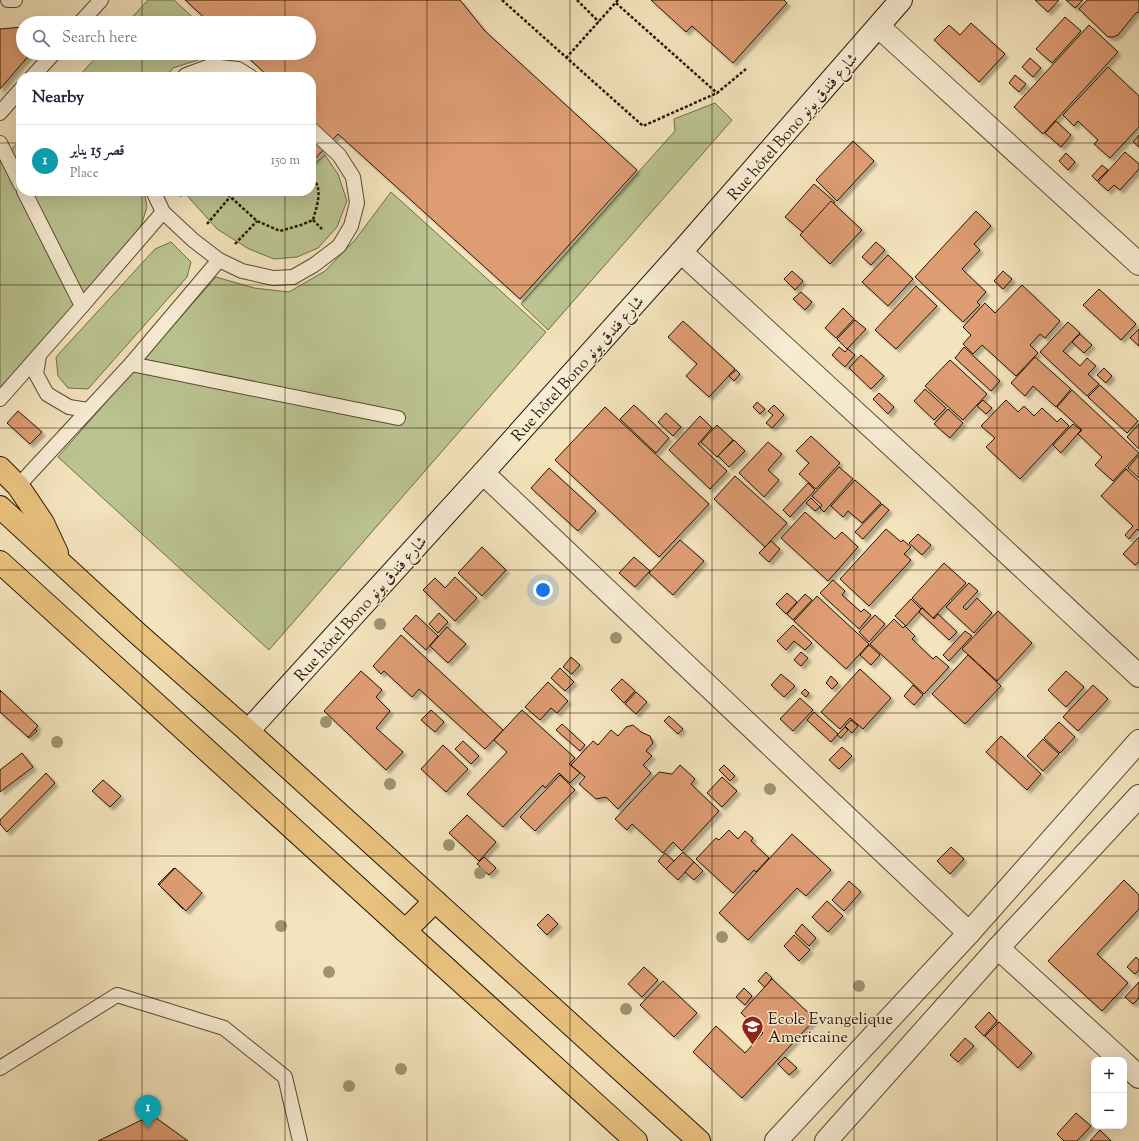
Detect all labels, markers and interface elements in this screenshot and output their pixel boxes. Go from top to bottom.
search box [16,16,316,60]
icon: search [30,27,52,49]
text: Search here [62,28,137,49]
street label: Rue hôtel Bono شارع فندق بونو [723,49,865,206]
text: Nearby [32,86,84,110]
text: قصر 15 يناير [70,141,125,162]
text: 1 [43,152,47,170]
text: 150 m [271,152,300,170]
text: Place [70,165,99,183]
street label: Rue hôtel Bono شارع فندق بونو [507,292,651,448]
street label: Rue hôtel Bono شارع فندق بونو [290,532,434,688]
your location [533,580,553,600]
place label: Ecole Evangelique Americaine [768,1009,893,1050]
school or university icon: Ecole Evangelique Americaine [740,1014,766,1047]
map controls [1091,1057,1127,1129]
button: + [1091,1057,1127,1093]
button: − [1091,1093,1127,1129]
pin: 1 [135,1095,161,1128]

